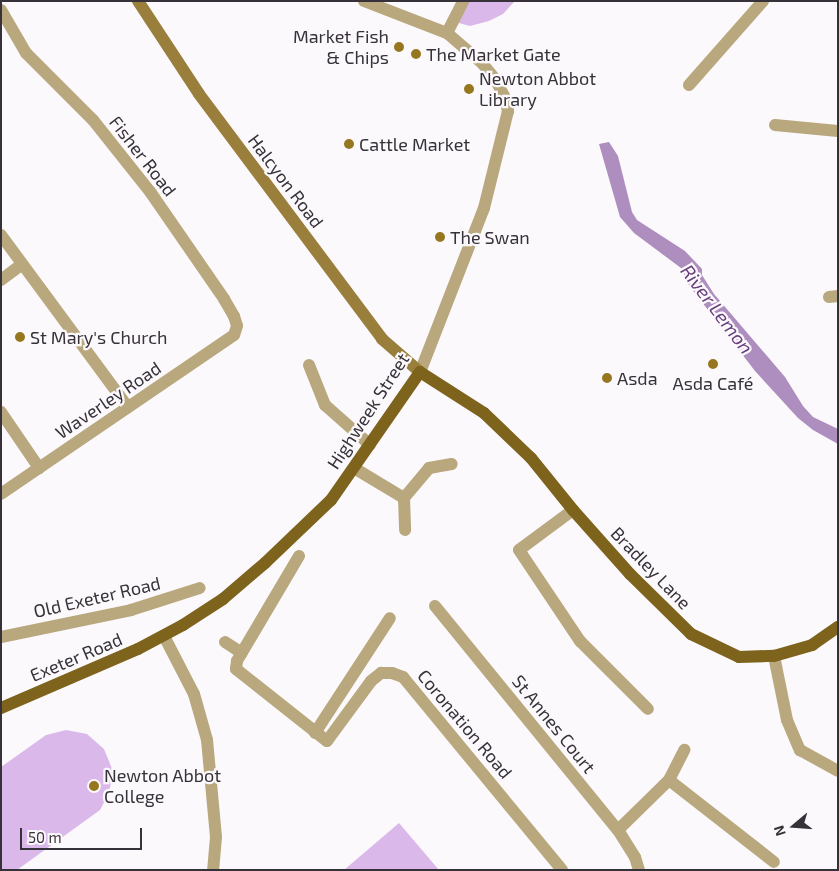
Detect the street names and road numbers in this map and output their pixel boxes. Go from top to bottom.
street label: Fisher Road [105,111,181,201]
street label: Halcyon Road [244,130,328,232]
street label: Highweek Street [322,349,414,473]
street label: Waverley Road [51,357,165,443]
street label: Bradley Lane [606,522,696,614]
street label: Old Exeter Road [31,572,163,622]
street label: Exeter Road [27,628,125,686]
street label: Coronation Road [413,665,517,783]
street label: St Annes Court [508,670,600,778]

